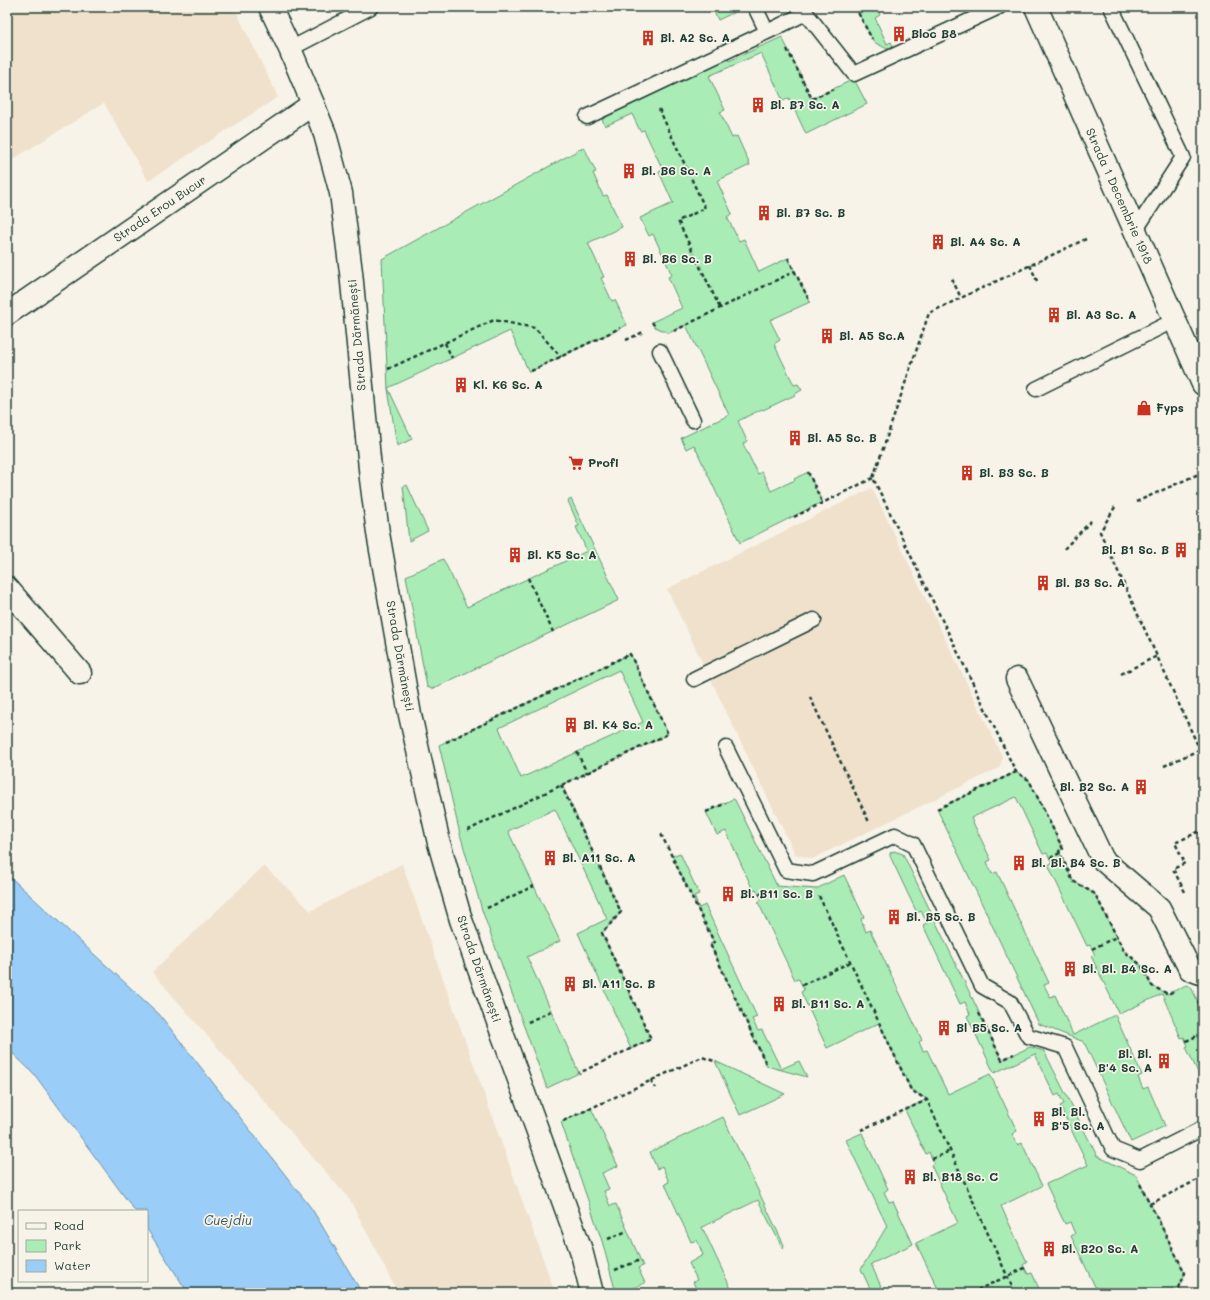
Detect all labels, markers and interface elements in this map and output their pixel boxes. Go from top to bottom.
building icon: Bloc B8 [890,25,908,43]
place label: Bloc B8 [911,25,957,41]
building icon: Bl. A2 Sc. A [639,29,657,47]
place label: Bl. A2 Sc. A [660,29,730,45]
building icon: Bl. B7 Sc. A [749,96,767,114]
place label: Bl. B7 Sc. A [770,96,840,112]
street label: Strada 1 Decembrie 1918 [1083,125,1157,266]
building icon: Bl. B6 Sc. A [620,162,638,180]
place label: Bl. B6 Sc. A [641,162,711,178]
street label: Strada Erou Bucur [110,171,209,245]
building icon: Bl. B7 Sc. B [755,204,773,222]
place label: Bl. B7 Sc. B [776,204,845,220]
building icon: Bl. A4 Sc. A [929,233,947,251]
place label: Bl. A4 Sc. A [950,233,1021,249]
building icon: Bl. B6 Sc. B [621,250,639,268]
place label: Bl. B6 Sc. B [642,250,712,266]
street label: Strada Dărmănești [343,279,369,392]
building icon: Bl. A3 Sc. A [1045,306,1063,324]
place label: Bl. A3 Sc. A [1066,306,1136,322]
building icon: Bl. A5 Sc.A [818,327,836,345]
place label: Bl. A5 Sc.A [839,327,905,343]
building icon: Kl. K6 Sc. A [452,376,470,394]
place label: Kl. K6 Sc. A [473,376,543,392]
shop icon: Fyps [1135,399,1153,417]
place label: Fyps [1156,399,1184,415]
building icon: Bl. A5 Sc. B [786,429,804,447]
place label: Bl. A5 Sc. B [807,429,877,445]
supermarket icon: Profi [567,454,585,472]
place label: Profi [588,454,619,470]
building icon: Bl. B3 Sc. B [958,464,976,482]
place label: Bl. B3 Sc. B [979,464,1049,480]
place label: Bl. B1 Sc. B [1101,541,1169,557]
building icon: Bl. B1 Sc. B [1172,541,1190,559]
building icon: Bl. K5 Sc. A [506,546,524,564]
place label: Bl. K5 Sc. A [527,546,597,562]
building icon: Bl. B3 Sc. A [1034,574,1052,592]
place label: Bl. B3 Sc. A [1055,574,1125,590]
street label: Strada Dărmănești [383,599,419,712]
building icon: Bl. K4 Sc. A [562,716,580,734]
place label: Bl. K4 Sc. A [583,716,653,732]
place label: Bl. B2 Sc. A [1059,778,1129,794]
building icon: Bl. B2 Sc. A [1132,778,1150,796]
building icon: Bl. A11 Sc. A [541,849,559,867]
place label: Bl. A11 Sc. A [562,849,636,865]
building icon: Bl. Bl. B4 Sc. B [1010,854,1028,872]
place label: Bl. Bl. B4 Sc. B [1031,854,1121,870]
building icon: Bl. B11 Sc. B [719,885,737,903]
place label: Bl. B11 Sc. B [740,885,813,901]
building icon: Bl. B5 Sc. B [885,908,903,926]
place label: Bl. B5 Sc. B [906,908,976,924]
street label: Strada Dărmănești [454,913,506,1024]
building icon: Bl. Bl. B4 Sc. A [1061,960,1079,978]
place label: Bl. Bl. B4 Sc. A [1082,960,1172,976]
building icon: Bl. A11 Sc. B [561,975,579,993]
place label: Bl. A11 Sc. B [582,975,655,991]
building icon: Bl. B11 Sc. A [770,995,788,1013]
place label: Bl. B11 Sc. A [791,995,864,1011]
building icon: Bl B5 Sc. A [935,1019,953,1037]
place label: Bl B5 Sc. A [956,1019,1022,1035]
place label: Bl. Bl. B'4 Sc. A [1098,1045,1152,1075]
building icon: Bl. Bl. B'4 Sc. A [1155,1052,1173,1070]
place label: Bl. Bl. B'5 Sc. A [1051,1103,1105,1133]
building icon: Bl. Bl. B'5 Sc. A [1030,1110,1048,1128]
building icon: Bl. B18 Sc. C [901,1168,919,1186]
place label: Bl. B18 Sc. C [922,1168,998,1184]
legend [18,1210,148,1282]
water label: Cuejdiu [204,1211,252,1228]
text: Road [54,1217,84,1233]
text: Park [54,1237,81,1253]
building icon: Bl. B20 Sc. A [1040,1240,1058,1258]
place label: Bl. B20 Sc. A [1061,1240,1138,1256]
text: Water [54,1257,91,1273]

